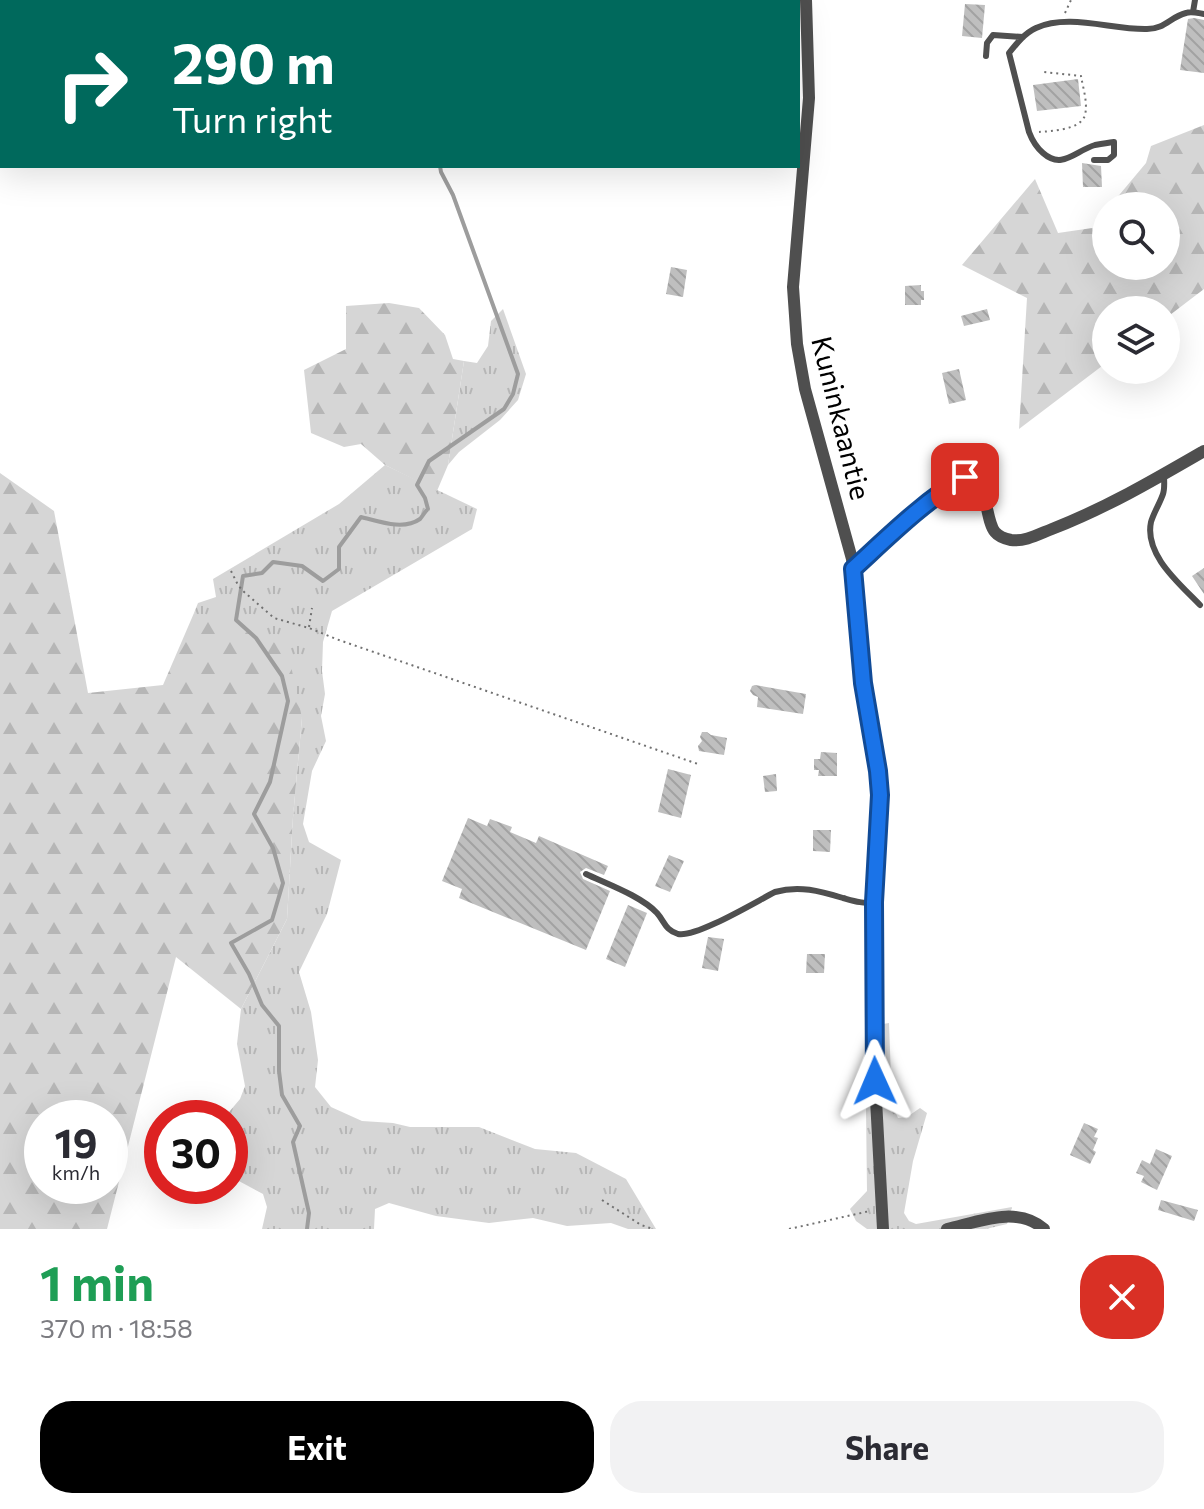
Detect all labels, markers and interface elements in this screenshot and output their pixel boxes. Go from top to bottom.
text: 290 m [172,27,335,96]
icon: right [40,32,144,136]
text: Turn right [172,96,333,140]
map controls [1092,192,1180,384]
button: search [1092,192,1180,280]
button: layers [1092,296,1180,384]
street label: Kuninkaantie [805,332,879,503]
pin [931,443,999,511]
icon: arrive [943,455,987,499]
position arrow [833,1039,917,1123]
speed limit sign: 30 [144,1100,248,1204]
text: 19 [55,1117,97,1166]
text: km/h [52,1160,100,1184]
text: 1 min [40,1252,154,1311]
button: close [1080,1255,1164,1339]
text: 370 m · 18:58 [40,1312,193,1343]
button: Exit [40,1401,594,1493]
button: Share [610,1401,1164,1493]

